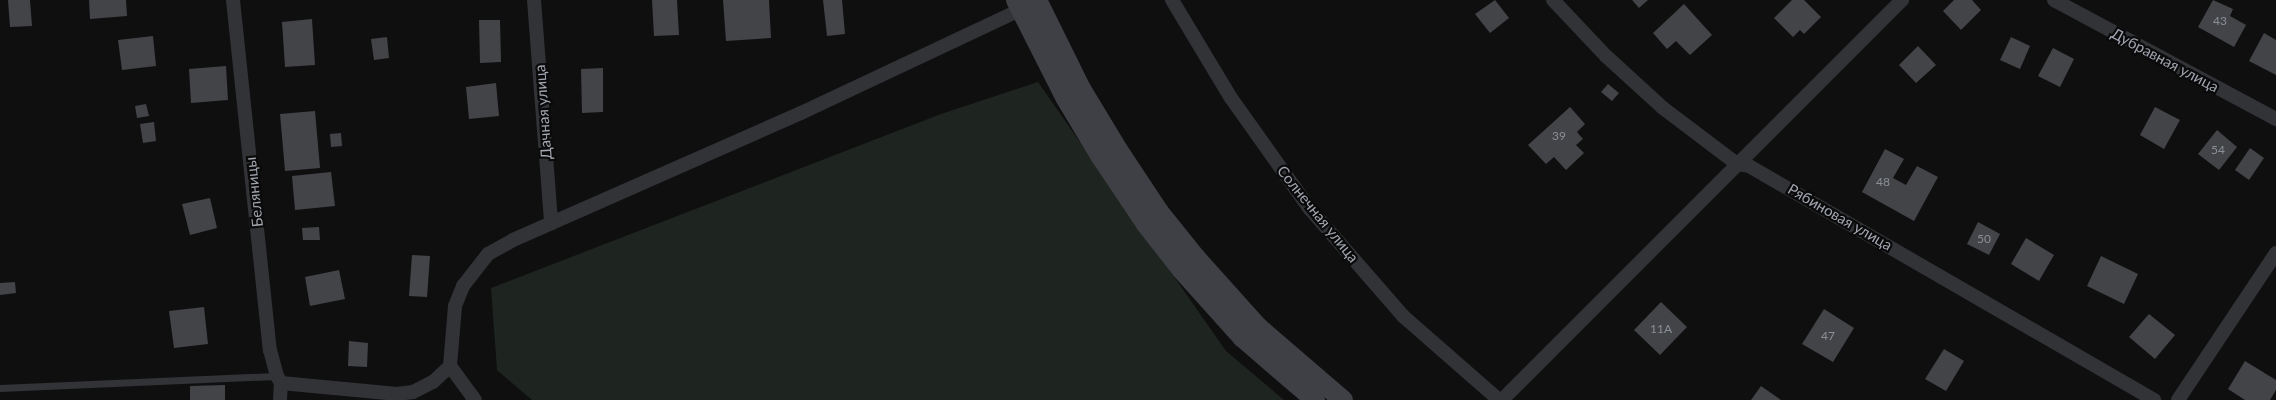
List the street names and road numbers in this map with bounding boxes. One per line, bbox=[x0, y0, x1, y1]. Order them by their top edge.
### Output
street label: Дубравная улица bbox=[2108, 24, 2222, 96]
street label: Дачная улица bbox=[531, 64, 555, 160]
street label: Беляницы bbox=[241, 156, 267, 228]
street label: Солнечная улица bbox=[1274, 162, 1362, 266]
street label: Рябиновая улица bbox=[1785, 180, 1895, 254]

